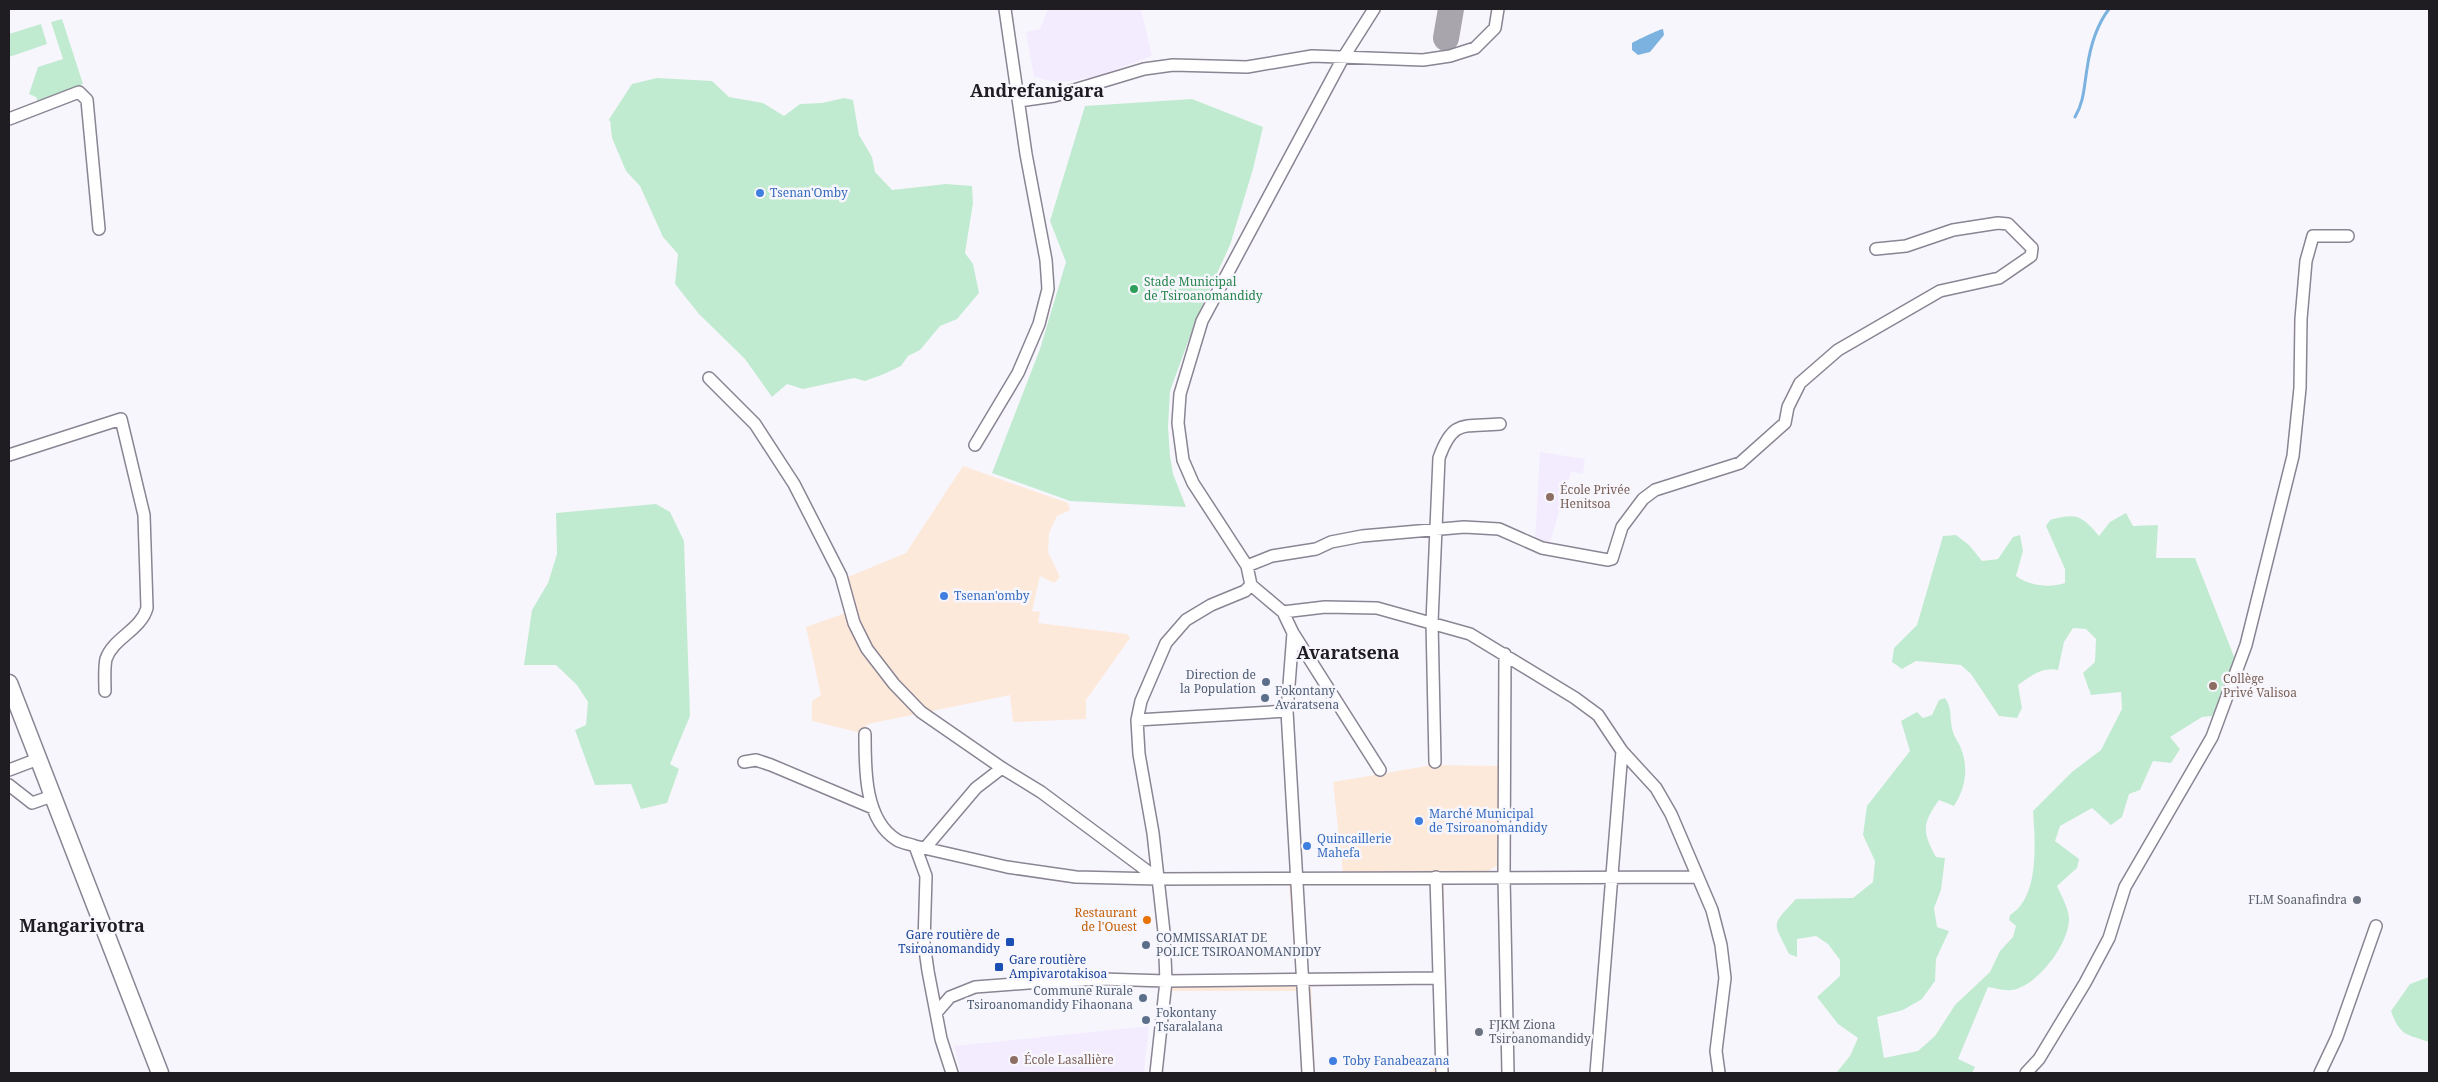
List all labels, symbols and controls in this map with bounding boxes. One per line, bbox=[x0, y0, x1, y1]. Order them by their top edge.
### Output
district label: Andrefanigara bbox=[970, 78, 1104, 102]
place label: Tsenan'Omby bbox=[770, 184, 848, 201]
marker: Tsenan'Omby bbox=[754, 187, 766, 199]
place label: Stade Municipal de Tsiroanomandidy bbox=[1144, 273, 1263, 304]
marker: Stade Municipal de Tsiroanomandidy bbox=[1128, 283, 1140, 295]
place label: École Privée Henitsoa bbox=[1560, 481, 1630, 512]
marker: École Privée Henitsoa bbox=[1544, 491, 1556, 503]
place label: Tsenan'omby bbox=[954, 587, 1030, 604]
marker: Tsenan'omby bbox=[938, 590, 950, 602]
district label: Avaratsena bbox=[1296, 640, 1400, 664]
place label: Direction de la Population bbox=[1180, 666, 1256, 697]
place label: Collège Privé Valisoa bbox=[2223, 670, 2297, 701]
marker: Direction de la Population bbox=[1260, 676, 1272, 688]
marker: Collège Privé Valisoa bbox=[2207, 680, 2219, 692]
place label: Fokontany Avaratsena bbox=[1275, 682, 1339, 713]
marker: Fokontany Avaratsena bbox=[1259, 692, 1271, 704]
place label: Marché Municipal de Tsiroanomandidy bbox=[1429, 805, 1548, 836]
marker: Marché Municipal de Tsiroanomandidy bbox=[1413, 815, 1425, 827]
place label: Quincaillerie Mahefa bbox=[1317, 830, 1391, 861]
marker: Quincaillerie Mahefa bbox=[1301, 840, 1313, 852]
place label: FLM Soanafindra bbox=[2248, 891, 2347, 908]
marker: FLM Soanafindra bbox=[2351, 894, 2363, 906]
place label: Restaurant de l'Ouest bbox=[1075, 904, 1137, 935]
district label: Mangarivotra bbox=[19, 913, 145, 937]
marker: Restaurant de l'Ouest bbox=[1141, 914, 1153, 926]
place label: Gare routière de Tsiroanomandidy bbox=[898, 926, 1000, 957]
place label: COMMISSARIAT DE POLICE TSIROANOMANDIDY bbox=[1156, 929, 1321, 960]
marker: Gare routière de Tsiroanomandidy bbox=[1004, 936, 1016, 948]
marker: COMMISSARIAT DE POLICE TSIROANOMANDIDY bbox=[1140, 939, 1152, 951]
place label: Gare routière Ampivarotakisoa bbox=[1009, 951, 1107, 982]
marker: Gare routière Ampivarotakisoa bbox=[993, 961, 1005, 973]
place label: Commune Rurale Tsiroanomandidy Fihaonana bbox=[967, 982, 1133, 1013]
marker: Commune Rurale Tsiroanomandidy Fihaonana bbox=[1137, 992, 1149, 1004]
place label: Fokontany Tsaralalana bbox=[1156, 1004, 1223, 1035]
marker: Fokontany Tsaralalana bbox=[1140, 1014, 1152, 1026]
place label: FJKM Ziona Tsiroanomandidy bbox=[1489, 1016, 1591, 1047]
marker: FJKM Ziona Tsiroanomandidy bbox=[1473, 1026, 1485, 1038]
place label: École Lasallière bbox=[1024, 1051, 1114, 1068]
place label: Toby Fanabeazana bbox=[1343, 1052, 1450, 1069]
marker: École Lasallière bbox=[1008, 1054, 1020, 1066]
marker: Toby Fanabeazana bbox=[1327, 1055, 1339, 1067]

